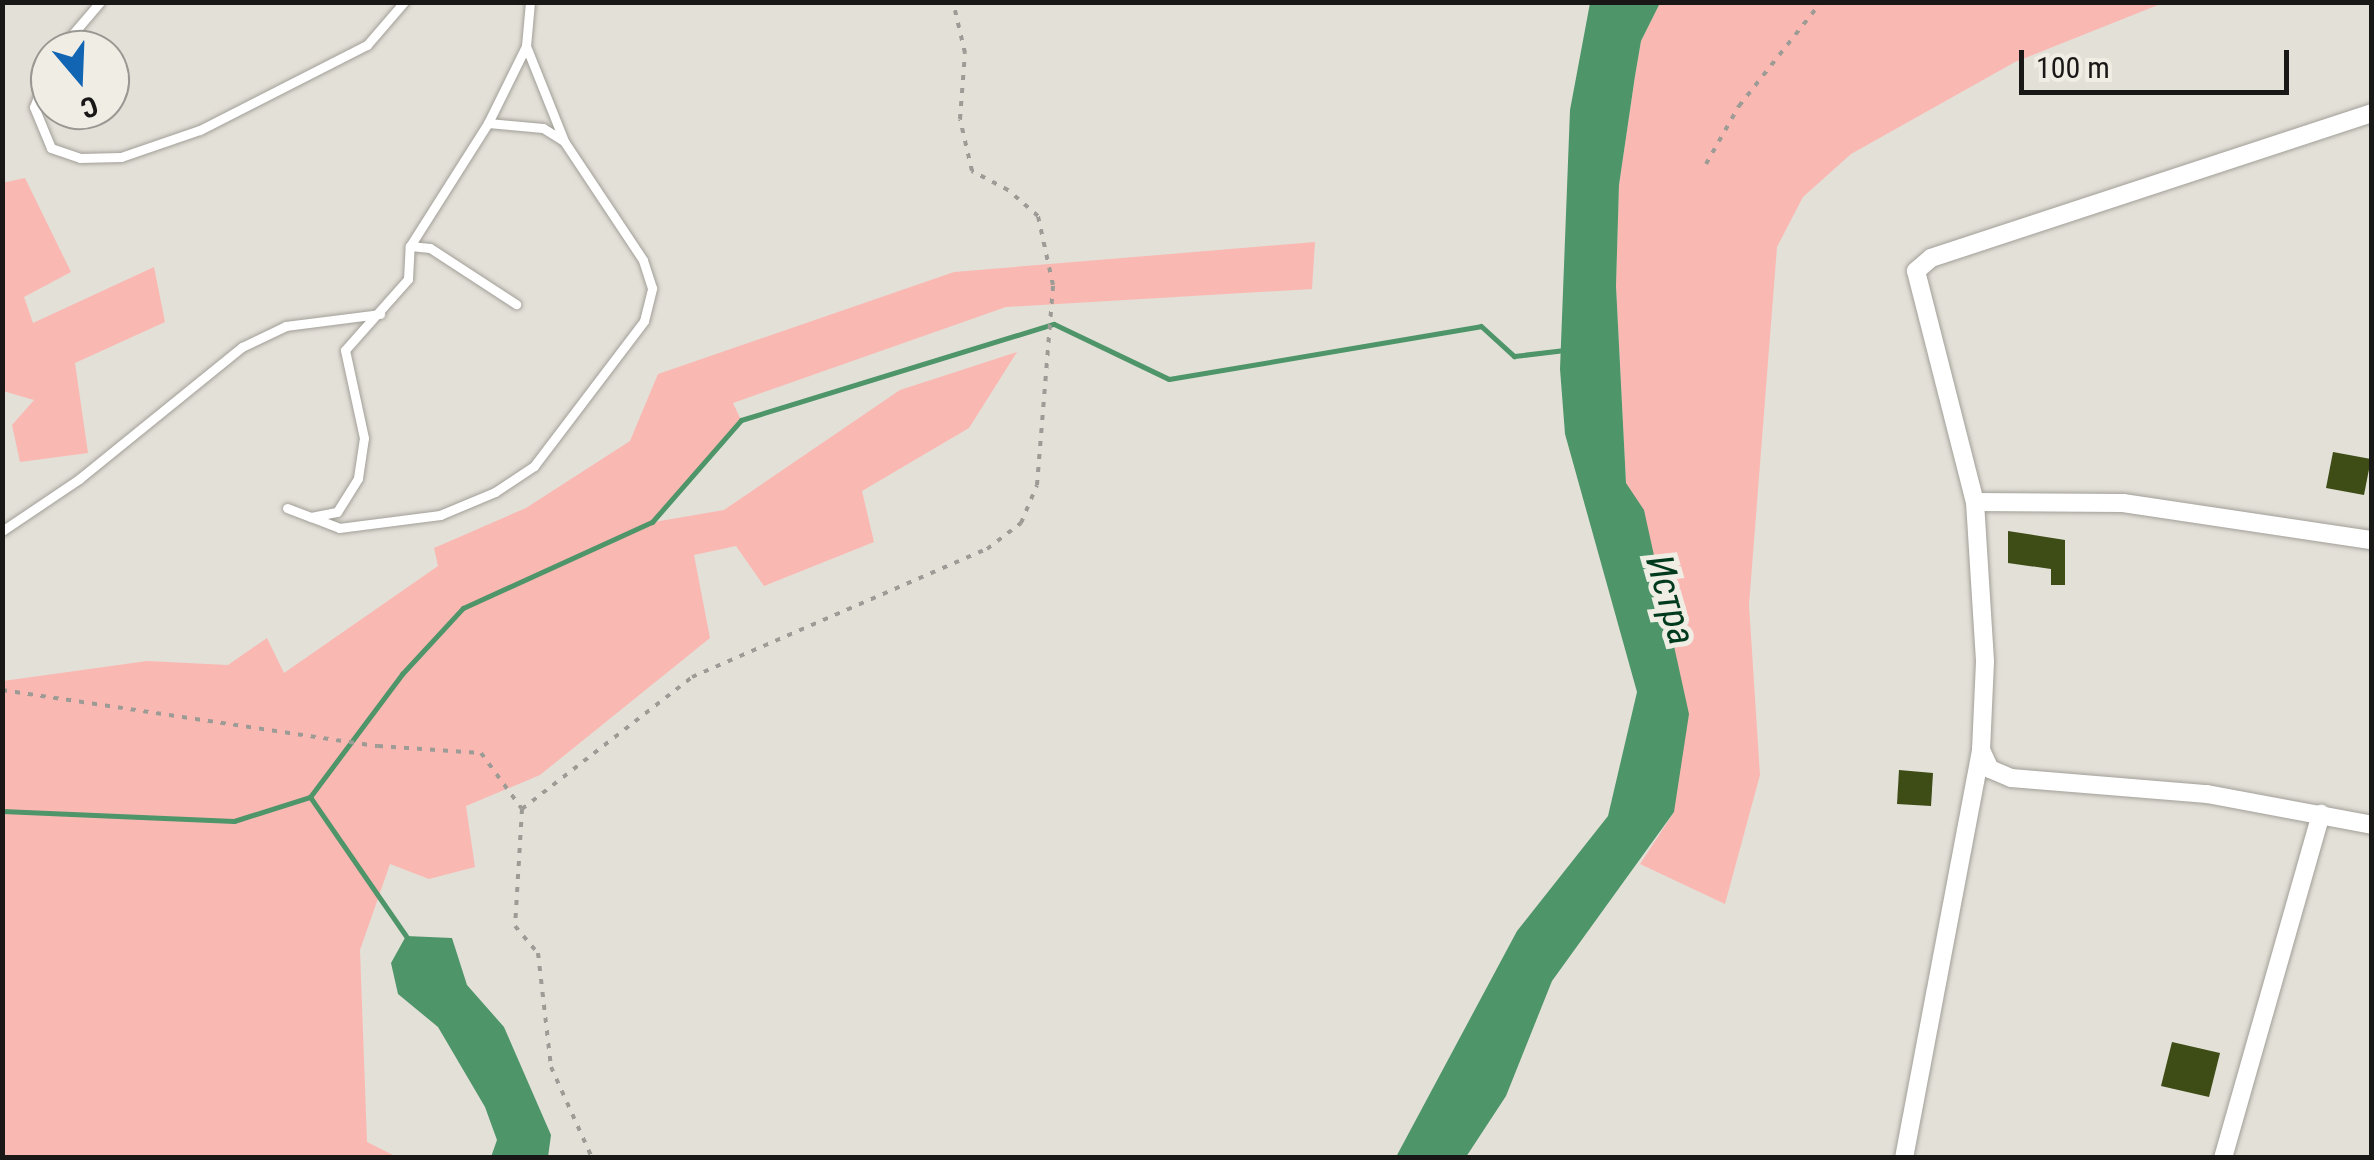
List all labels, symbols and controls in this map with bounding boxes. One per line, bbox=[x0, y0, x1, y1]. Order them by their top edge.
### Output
north arrow bbox=[30, 30, 130, 130]
scale bar bbox=[2024, 30, 2294, 92]
text: 100 m bbox=[2036, 50, 2110, 85]
text: С bbox=[76, 89, 102, 125]
water label: Истра bbox=[1635, 550, 1705, 650]

